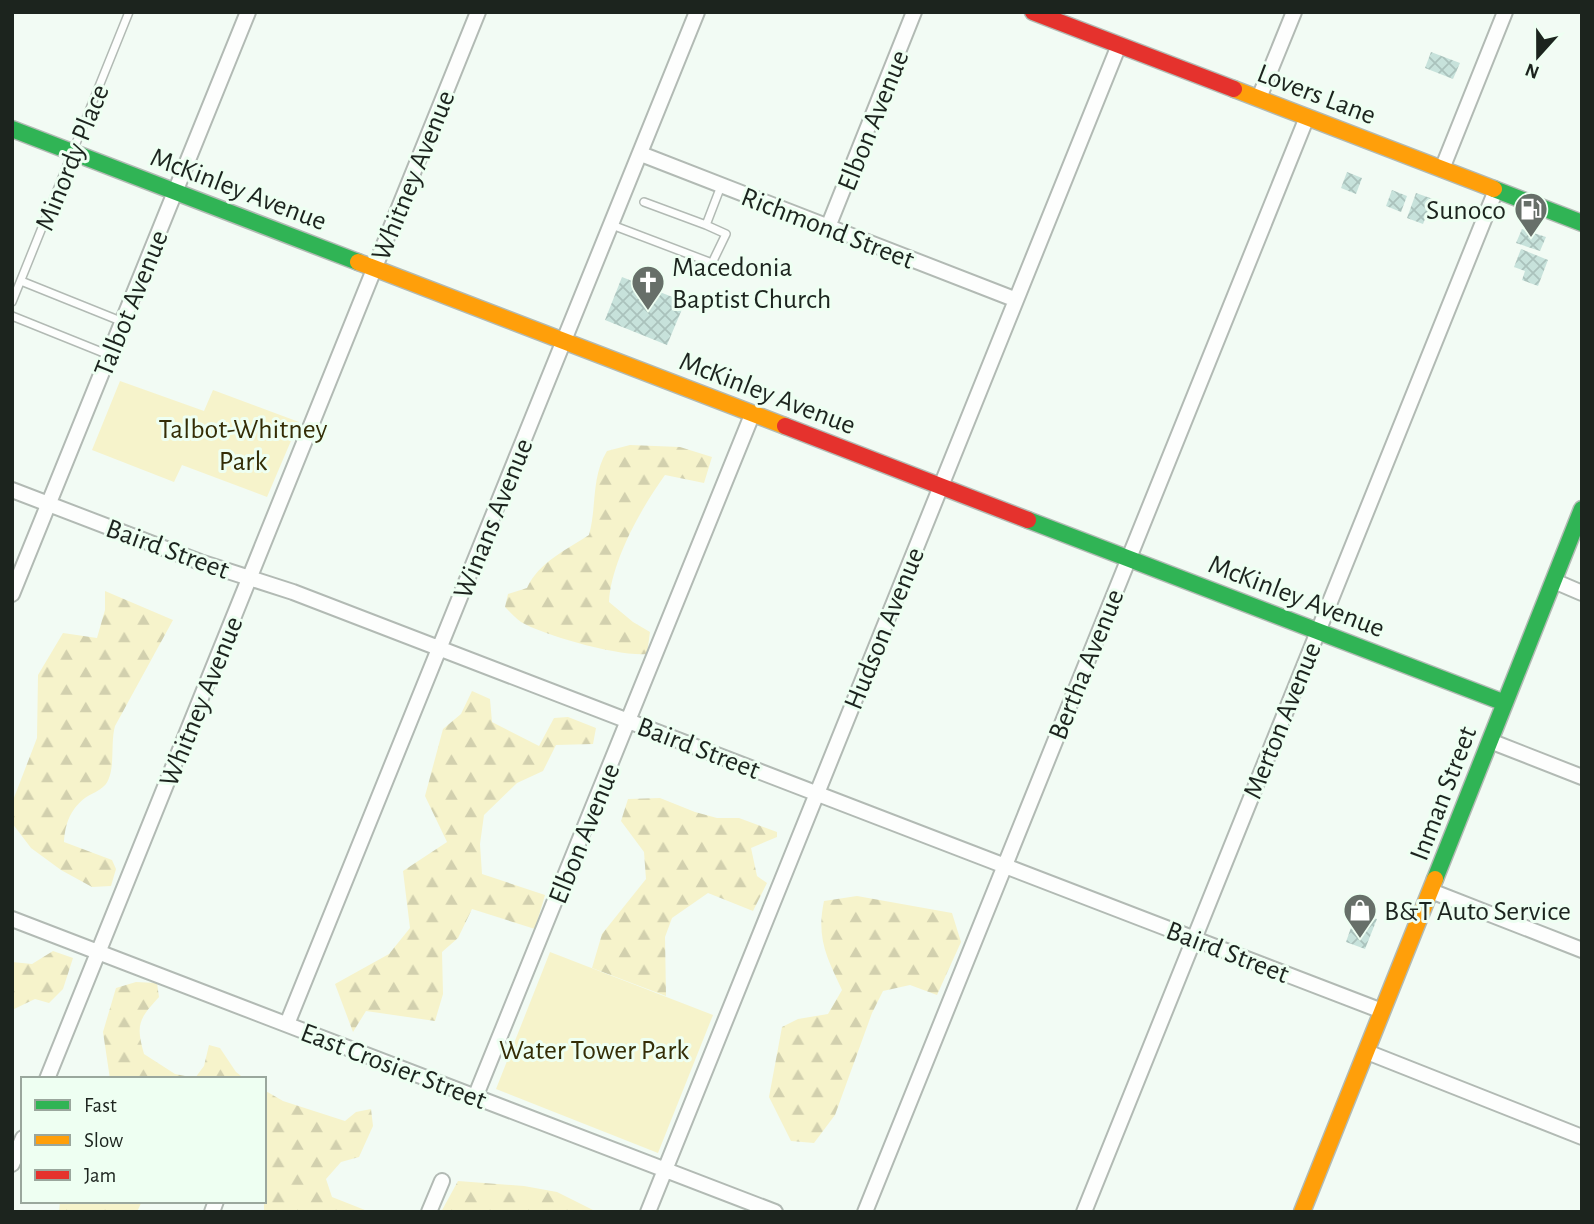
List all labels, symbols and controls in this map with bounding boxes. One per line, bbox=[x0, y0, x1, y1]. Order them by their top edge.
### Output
north arrow bbox=[1503, 21, 1573, 91]
street label: Elbon Avenue bbox=[833, 46, 915, 195]
street label: Lovers Lane bbox=[1253, 59, 1379, 130]
text: N bbox=[1523, 59, 1542, 82]
street label: Minordy Place bbox=[31, 81, 115, 235]
street label: Whitney Avenue bbox=[367, 87, 461, 265]
street label: McKinley Avenue bbox=[146, 143, 330, 236]
street label: Richmond Street bbox=[737, 183, 918, 275]
fuel station icon: Sunoco bbox=[1512, 190, 1550, 239]
place label: Sunoco bbox=[1426, 197, 1506, 225]
street label: Talbot Avenue bbox=[90, 227, 174, 381]
place label: Macedonia Baptist Church bbox=[672, 254, 831, 314]
church icon: Macedonia Baptist Church bbox=[629, 263, 667, 312]
street label: McKinley Avenue bbox=[675, 347, 859, 440]
park label: Talbot-Whitney Park bbox=[158, 416, 328, 476]
street label: Winans Avenue bbox=[449, 435, 539, 603]
street label: Baird Street bbox=[102, 515, 233, 585]
street label: Hudson Avenue bbox=[840, 544, 930, 714]
street label: McKinley Avenue bbox=[1204, 550, 1388, 643]
street label: Bertha Avenue bbox=[1044, 586, 1130, 744]
street label: Whitney Avenue bbox=[155, 613, 249, 791]
street label: Merton Avenue bbox=[1239, 638, 1327, 803]
street label: Baird Street bbox=[633, 713, 763, 785]
street label: Inman Street bbox=[1405, 723, 1482, 865]
street label: Elbon Avenue bbox=[544, 759, 626, 908]
shop icon: B&T Auto Service bbox=[1341, 891, 1379, 940]
place label: B&T Auto Service bbox=[1384, 898, 1571, 926]
street label: Baird Street bbox=[1162, 917, 1292, 989]
street label: East Crosier Street bbox=[297, 1019, 490, 1115]
park label: Water Tower Park bbox=[499, 1037, 689, 1065]
legend bbox=[21, 1077, 266, 1203]
text: Fast bbox=[84, 1095, 117, 1116]
text: Slow bbox=[84, 1130, 123, 1151]
text: Jam bbox=[84, 1165, 116, 1186]

